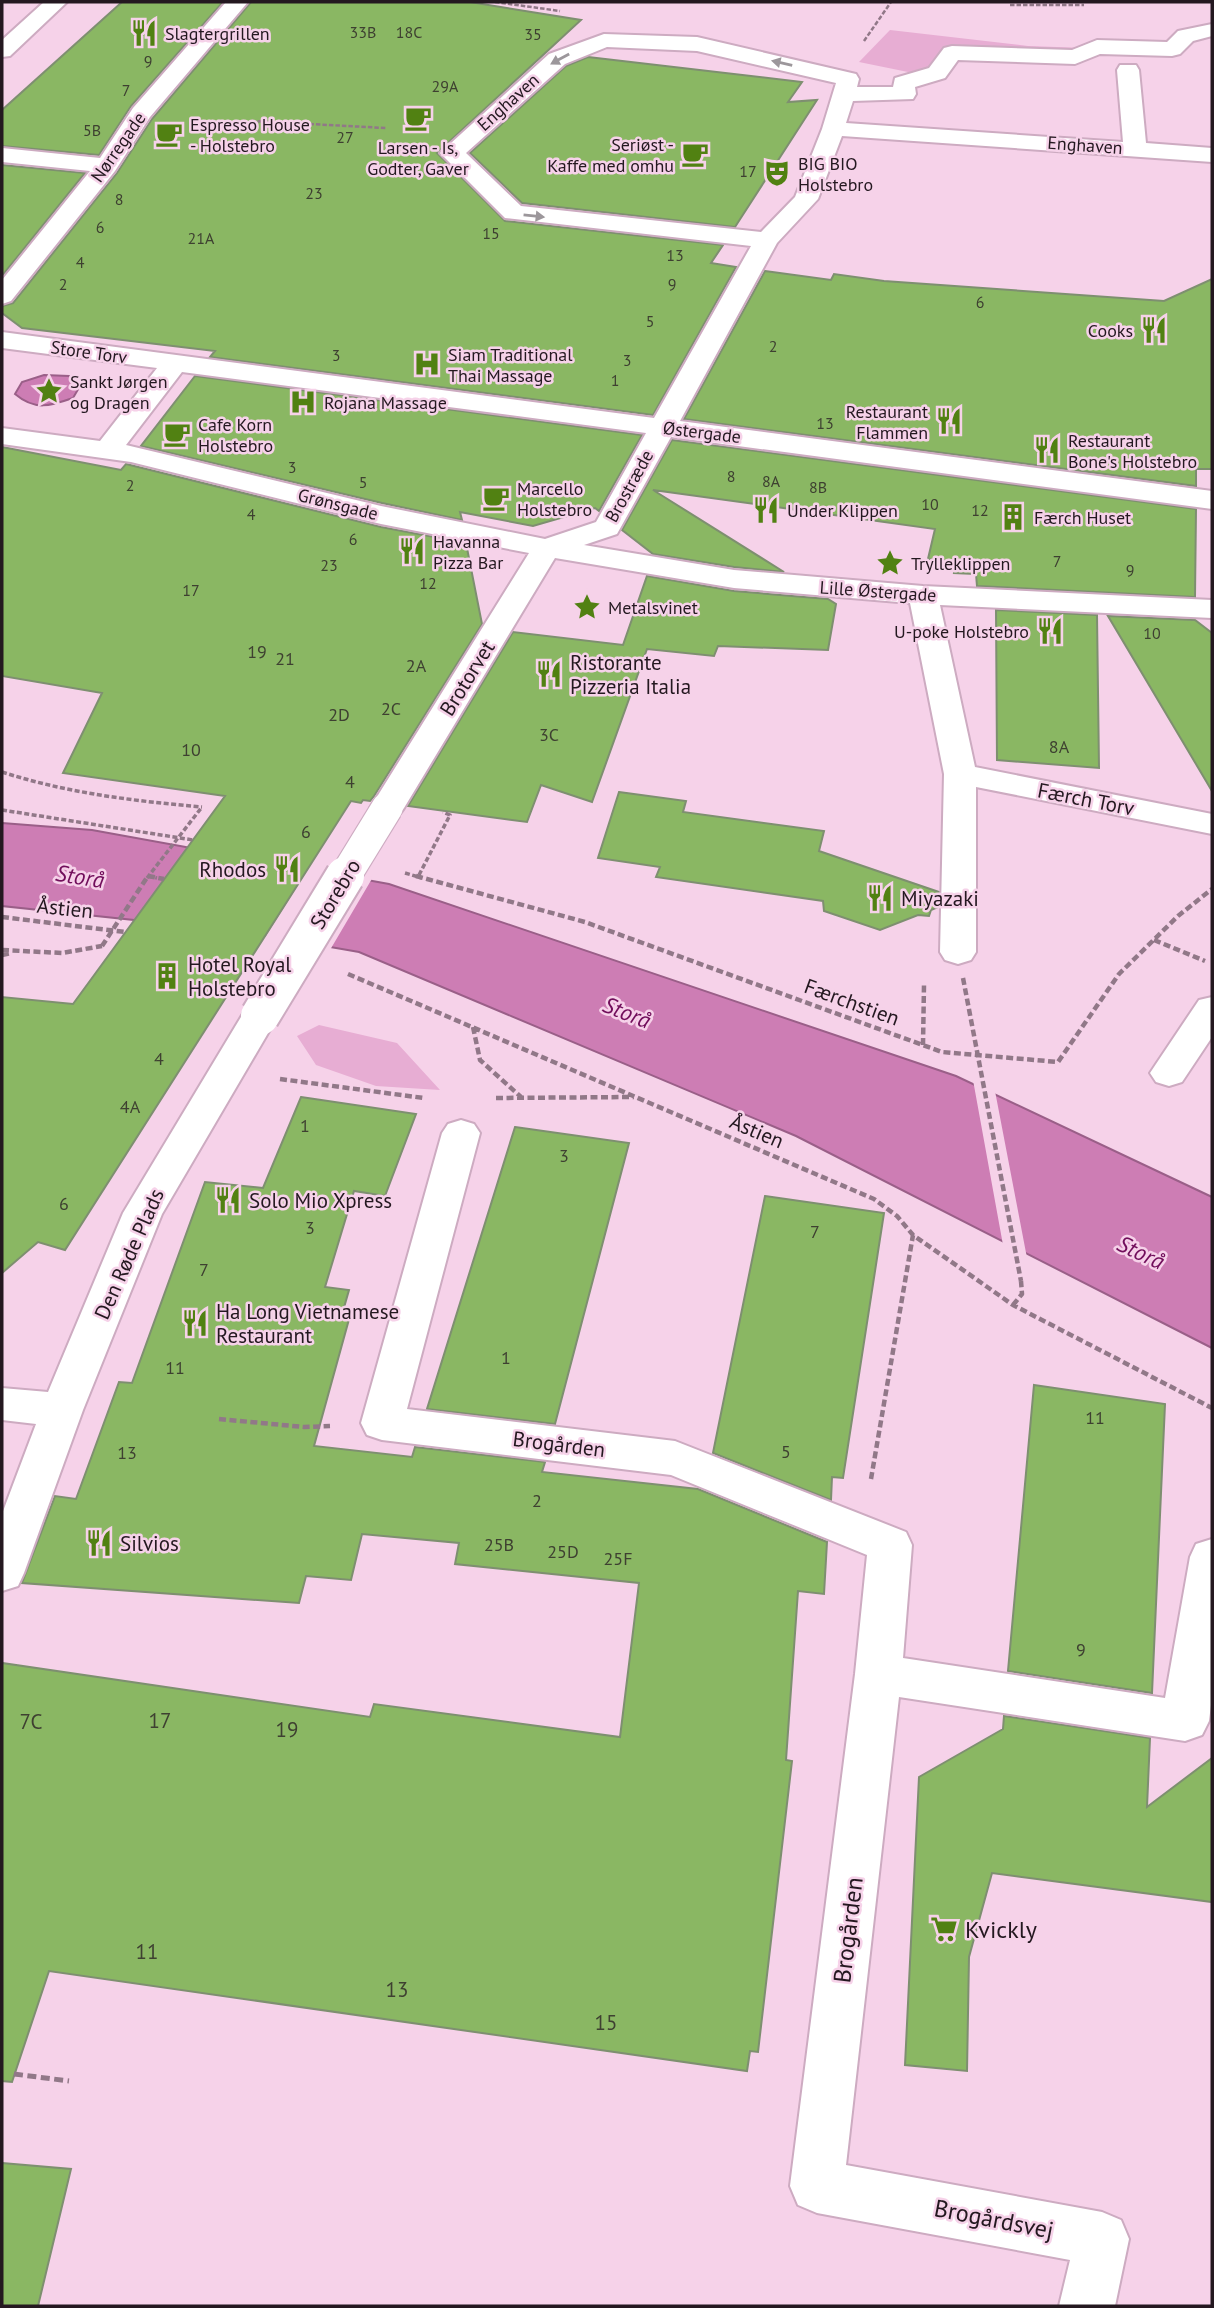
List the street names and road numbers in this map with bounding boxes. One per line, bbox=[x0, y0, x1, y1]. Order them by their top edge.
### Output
street label: Enghaven bbox=[472, 68, 544, 136]
street label: Nørregade bbox=[86, 107, 150, 187]
street label: Enghaven bbox=[1047, 131, 1123, 159]
street label: Store Torv bbox=[49, 335, 129, 369]
street label: Østergade bbox=[662, 416, 742, 448]
street label: Brostræde bbox=[600, 446, 658, 526]
street label: Grønsgade bbox=[296, 483, 380, 525]
street label: Lille Østergade bbox=[819, 575, 937, 607]
street label: Brotorvet bbox=[433, 635, 501, 721]
street label: Færch Torv bbox=[1035, 776, 1137, 822]
street label: Storebro bbox=[304, 854, 366, 934]
street label: Åstien bbox=[36, 892, 94, 924]
street label: Færchstien bbox=[801, 972, 903, 1032]
street label: Åstien bbox=[726, 1108, 788, 1154]
street label: Den Røde Plads bbox=[88, 1184, 170, 1324]
street label: Brogården bbox=[511, 1425, 607, 1463]
street label: Brogården bbox=[826, 1875, 870, 1985]
street label: Brogårdsvej bbox=[932, 2192, 1056, 2246]

